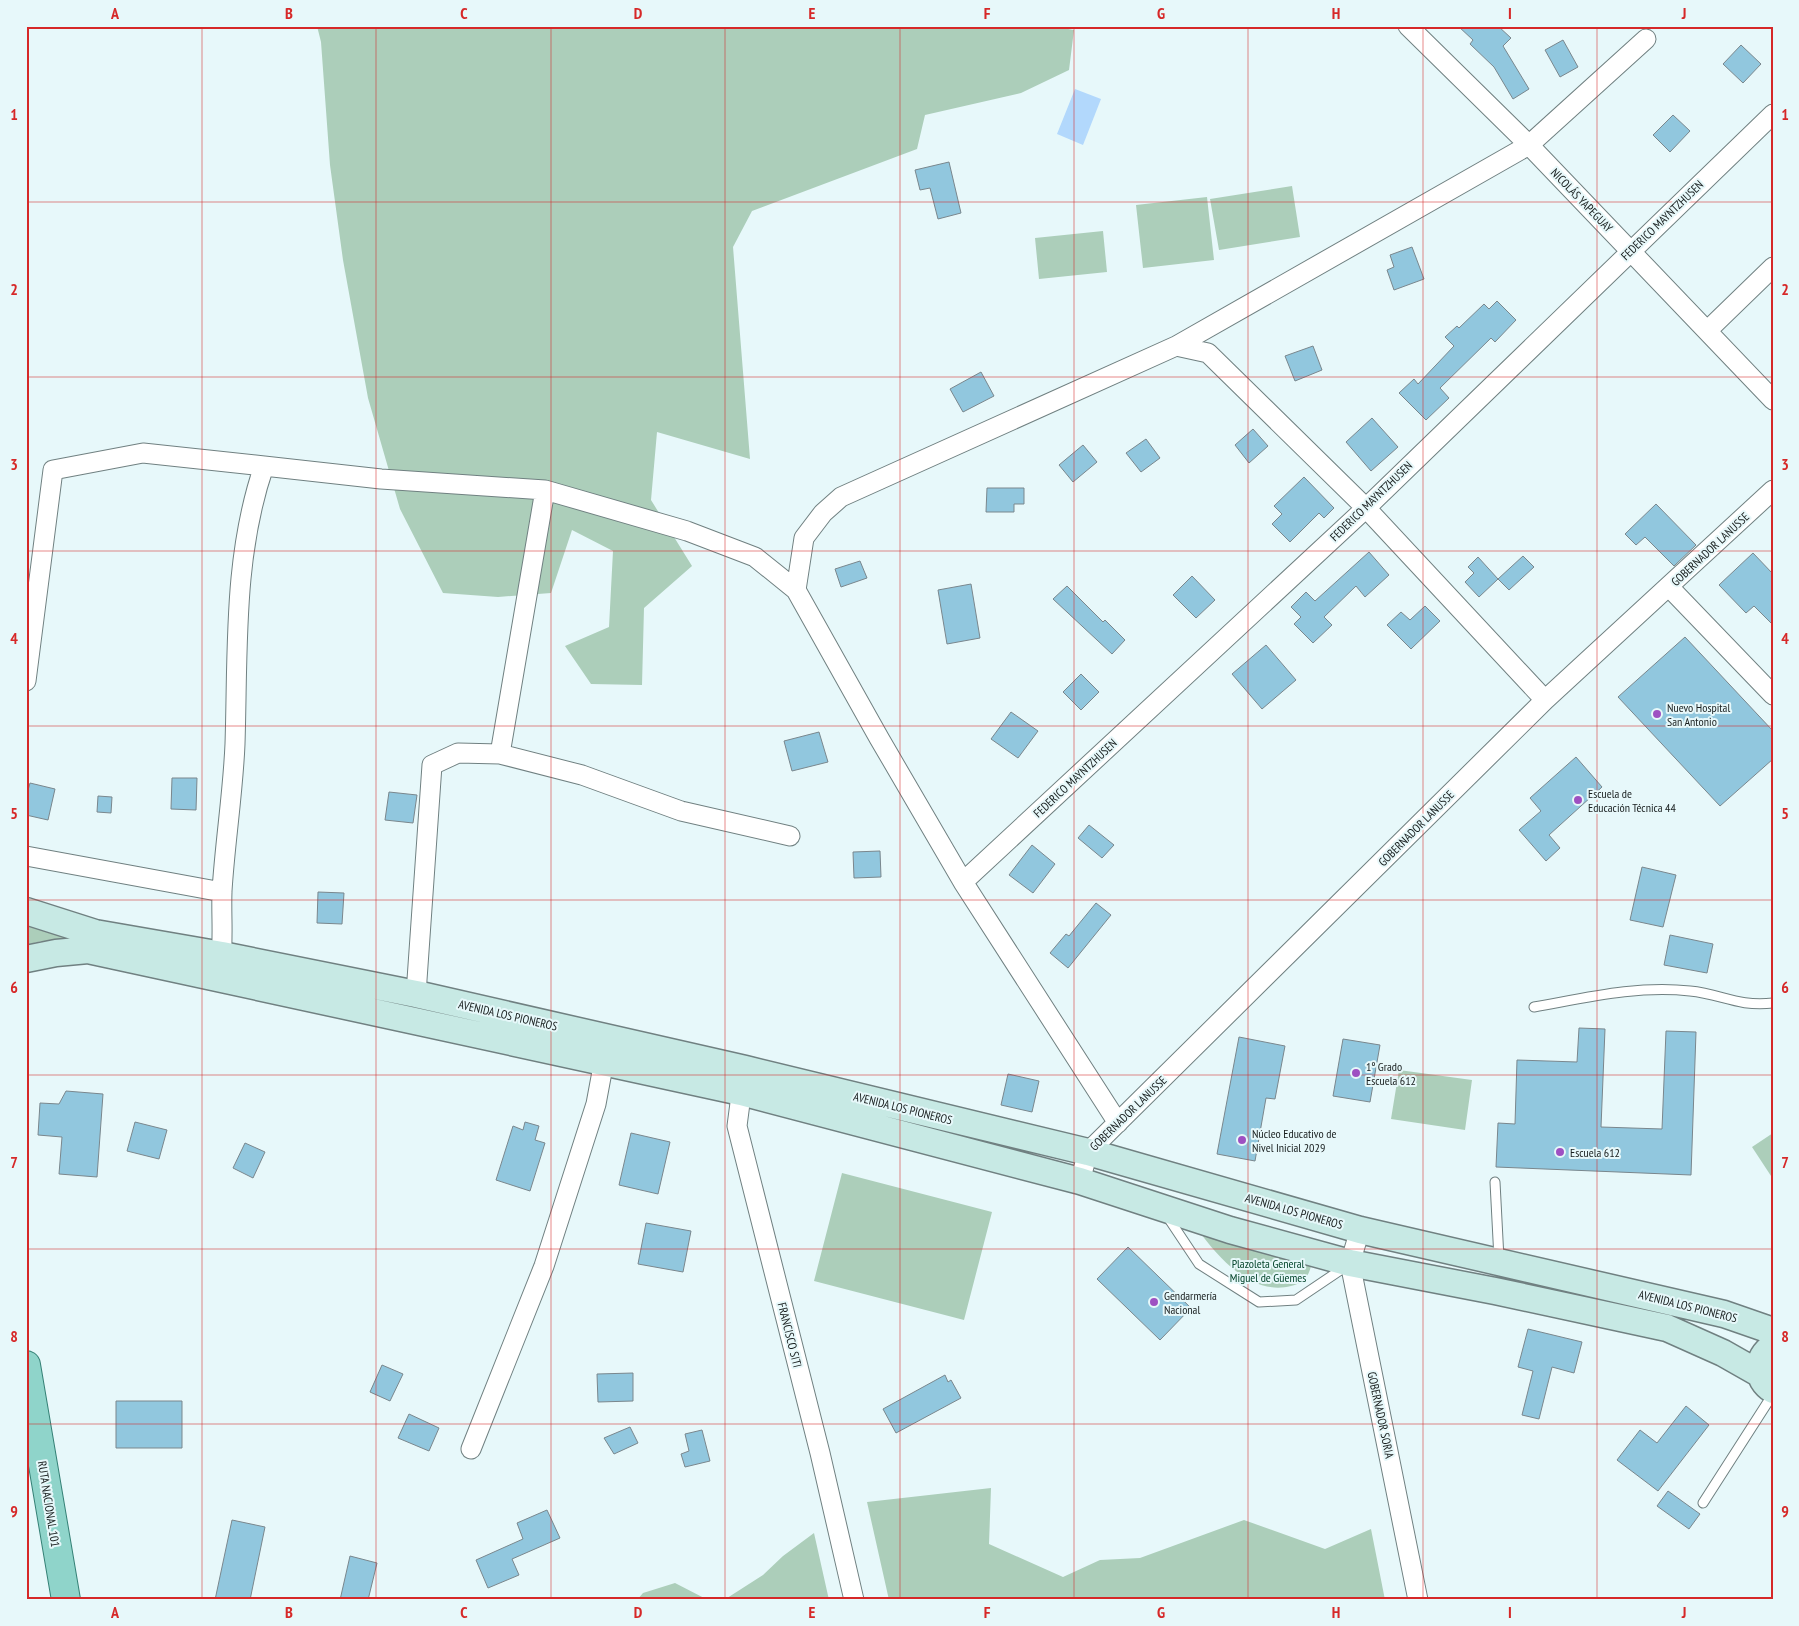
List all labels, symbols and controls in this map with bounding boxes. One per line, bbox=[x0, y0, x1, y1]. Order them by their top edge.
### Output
text: A bbox=[110, 3, 120, 23]
text: B bbox=[285, 3, 293, 23]
text: C bbox=[460, 3, 468, 23]
text: D bbox=[634, 3, 643, 23]
text: E bbox=[809, 3, 816, 23]
text: F bbox=[984, 3, 991, 23]
text: G bbox=[1157, 3, 1165, 23]
text: H bbox=[1332, 3, 1340, 23]
text: I bbox=[1508, 3, 1512, 23]
text: J bbox=[1681, 3, 1686, 23]
text: 1 bbox=[10, 104, 18, 124]
text: 1 bbox=[1781, 104, 1789, 124]
street label: NICOLÁS YAPEGUAY bbox=[1548, 165, 1617, 235]
street label: FEDERICO MAYNTZHUSEN bbox=[1618, 177, 1706, 263]
text: 2 bbox=[10, 279, 18, 299]
text: 2 bbox=[1781, 279, 1789, 299]
text: 3 bbox=[10, 454, 18, 474]
text: 3 bbox=[1781, 454, 1789, 474]
street label: FEDERICO MAYNTZHUSEN bbox=[1327, 458, 1415, 544]
street label: GOBERNADOR LANUSSE bbox=[1668, 509, 1752, 589]
text: 4 bbox=[10, 628, 18, 648]
text: 4 bbox=[1781, 628, 1789, 648]
place label: Nuevo Hospital San Antonio bbox=[1667, 700, 1730, 729]
marker: Nuevo Hospital San Antonio bbox=[1651, 708, 1663, 720]
street label: FEDERICO MAYNTZHUSEN bbox=[1030, 735, 1120, 821]
place label: Escuela de Educación Técnica 44 bbox=[1588, 786, 1677, 815]
street label: GOBERNADOR LANUSSE bbox=[1375, 787, 1457, 869]
marker: Escuela de Educación Técnica 44 bbox=[1572, 794, 1584, 806]
text: 5 bbox=[10, 803, 18, 823]
text: 5 bbox=[1781, 803, 1789, 823]
text: 6 bbox=[10, 977, 18, 997]
text: 6 bbox=[1781, 977, 1789, 997]
street label: AVENIDA LOS PIONEROS bbox=[457, 996, 559, 1034]
place label: 1º Grado Escuela 612 bbox=[1366, 1059, 1416, 1088]
marker: 1º Grado Escuela 612 bbox=[1350, 1067, 1362, 1079]
street label: GOBERNADOR LANUSSE bbox=[1086, 1072, 1170, 1154]
street label: AVENIDA LOS PIONEROS bbox=[852, 1088, 954, 1128]
place label: Núcleo Educativo de Nivel Inicial 2029 bbox=[1252, 1126, 1336, 1155]
marker: Núcleo Educativo de Nivel Inicial 2029 bbox=[1236, 1134, 1248, 1146]
place label: Escuela 612 bbox=[1570, 1145, 1620, 1160]
marker: Escuela 612 bbox=[1554, 1146, 1566, 1158]
text: 7 bbox=[10, 1152, 18, 1172]
text: 7 bbox=[1781, 1152, 1789, 1172]
street label: AVENIDA LOS PIONEROS bbox=[1243, 1190, 1345, 1232]
park label: Plazoleta General Miguel de Güemes bbox=[1230, 1256, 1306, 1285]
street label: AVENIDA LOS PIONEROS bbox=[1637, 1286, 1739, 1326]
place label: Gendarmería Nacional bbox=[1164, 1288, 1217, 1317]
marker: Gendarmería Nacional bbox=[1148, 1296, 1160, 1308]
street label: FRANCISCO SITI bbox=[775, 1301, 805, 1369]
text: 8 bbox=[10, 1326, 18, 1346]
text: 8 bbox=[1781, 1326, 1789, 1346]
street label: GOBERNADOR SORIA bbox=[1364, 1370, 1398, 1460]
street label: RUTA NACIONAL 101 bbox=[35, 1460, 63, 1548]
text: 9 bbox=[10, 1501, 18, 1521]
text: 9 bbox=[1781, 1501, 1789, 1521]
text: A bbox=[110, 1602, 120, 1622]
text: B bbox=[285, 1602, 293, 1622]
text: C bbox=[460, 1602, 468, 1622]
text: D bbox=[634, 1602, 643, 1622]
text: E bbox=[809, 1602, 816, 1622]
text: F bbox=[984, 1602, 991, 1622]
text: G bbox=[1157, 1602, 1165, 1622]
text: H bbox=[1332, 1602, 1340, 1622]
text: I bbox=[1508, 1602, 1512, 1622]
text: J bbox=[1681, 1602, 1686, 1622]

